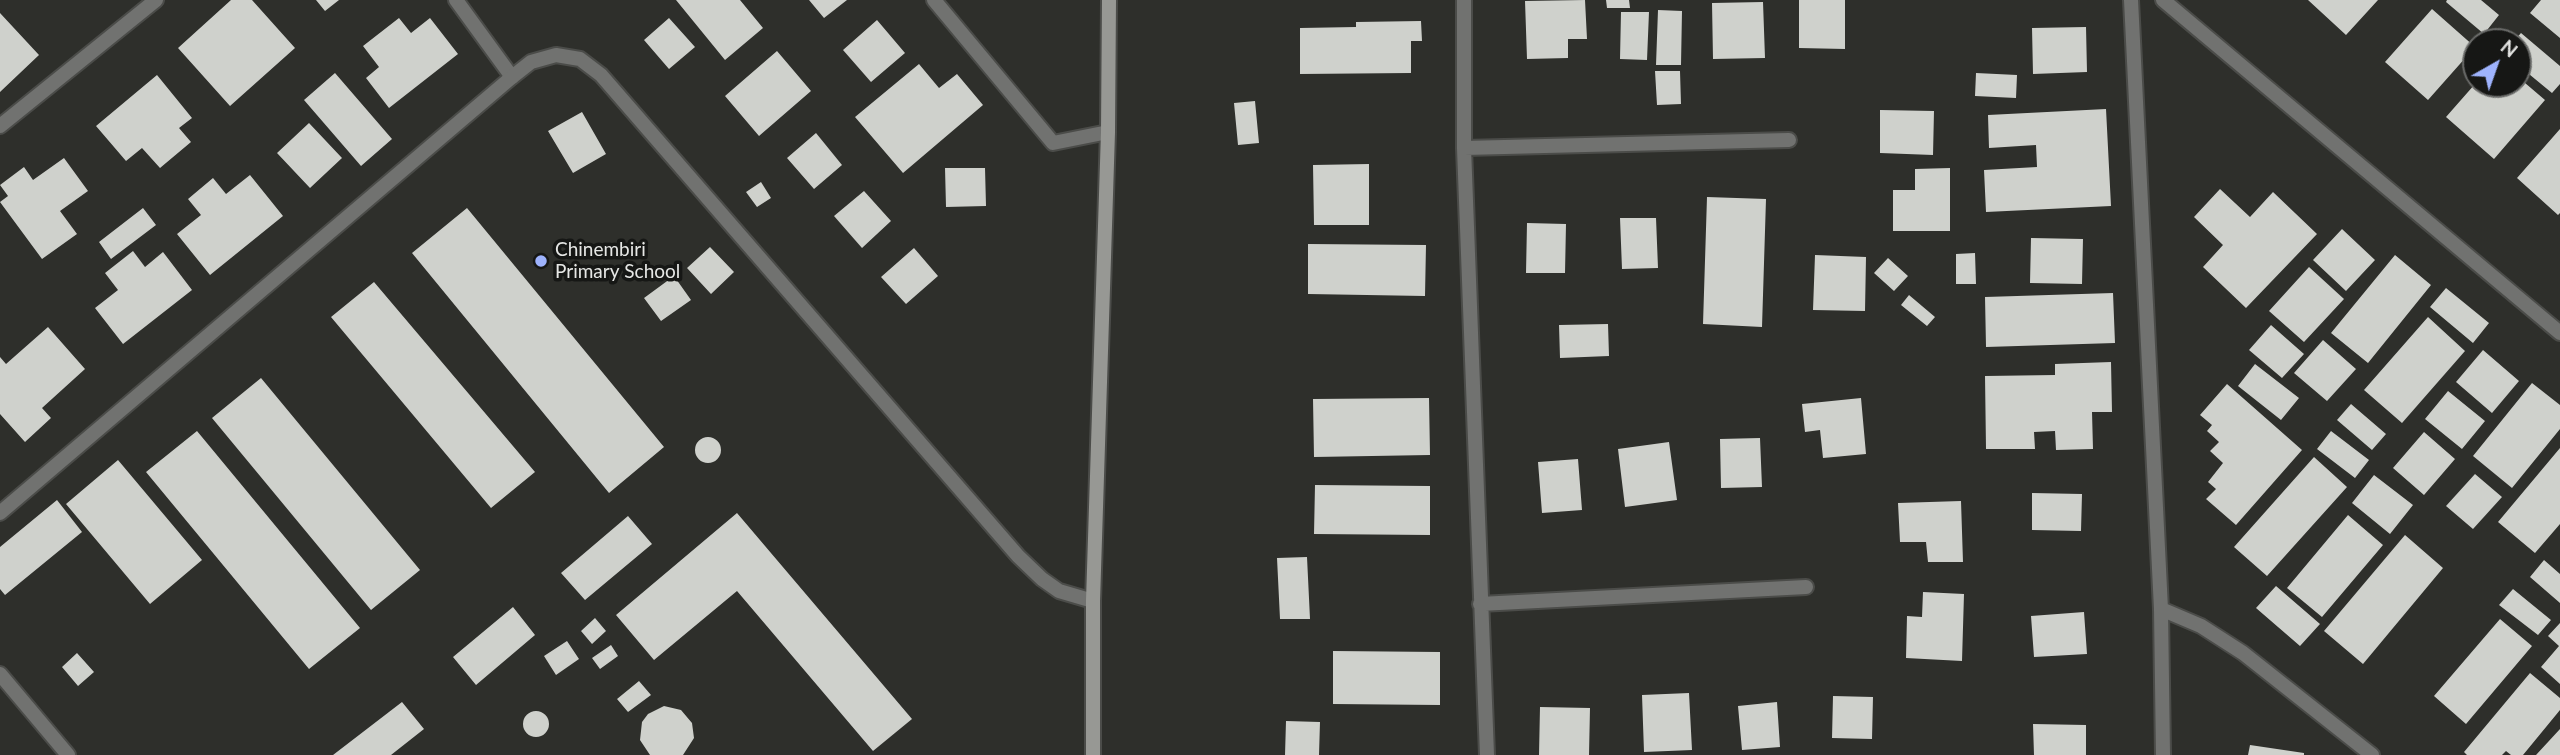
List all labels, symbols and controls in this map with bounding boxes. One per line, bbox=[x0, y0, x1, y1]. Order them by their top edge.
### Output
north arrow bbox=[2462, 28, 2532, 98]
text: N bbox=[2497, 35, 2523, 62]
place label: Chinembiri Primary School bbox=[555, 239, 680, 283]
marker: Chinembiri Primary School bbox=[533, 253, 549, 269]

